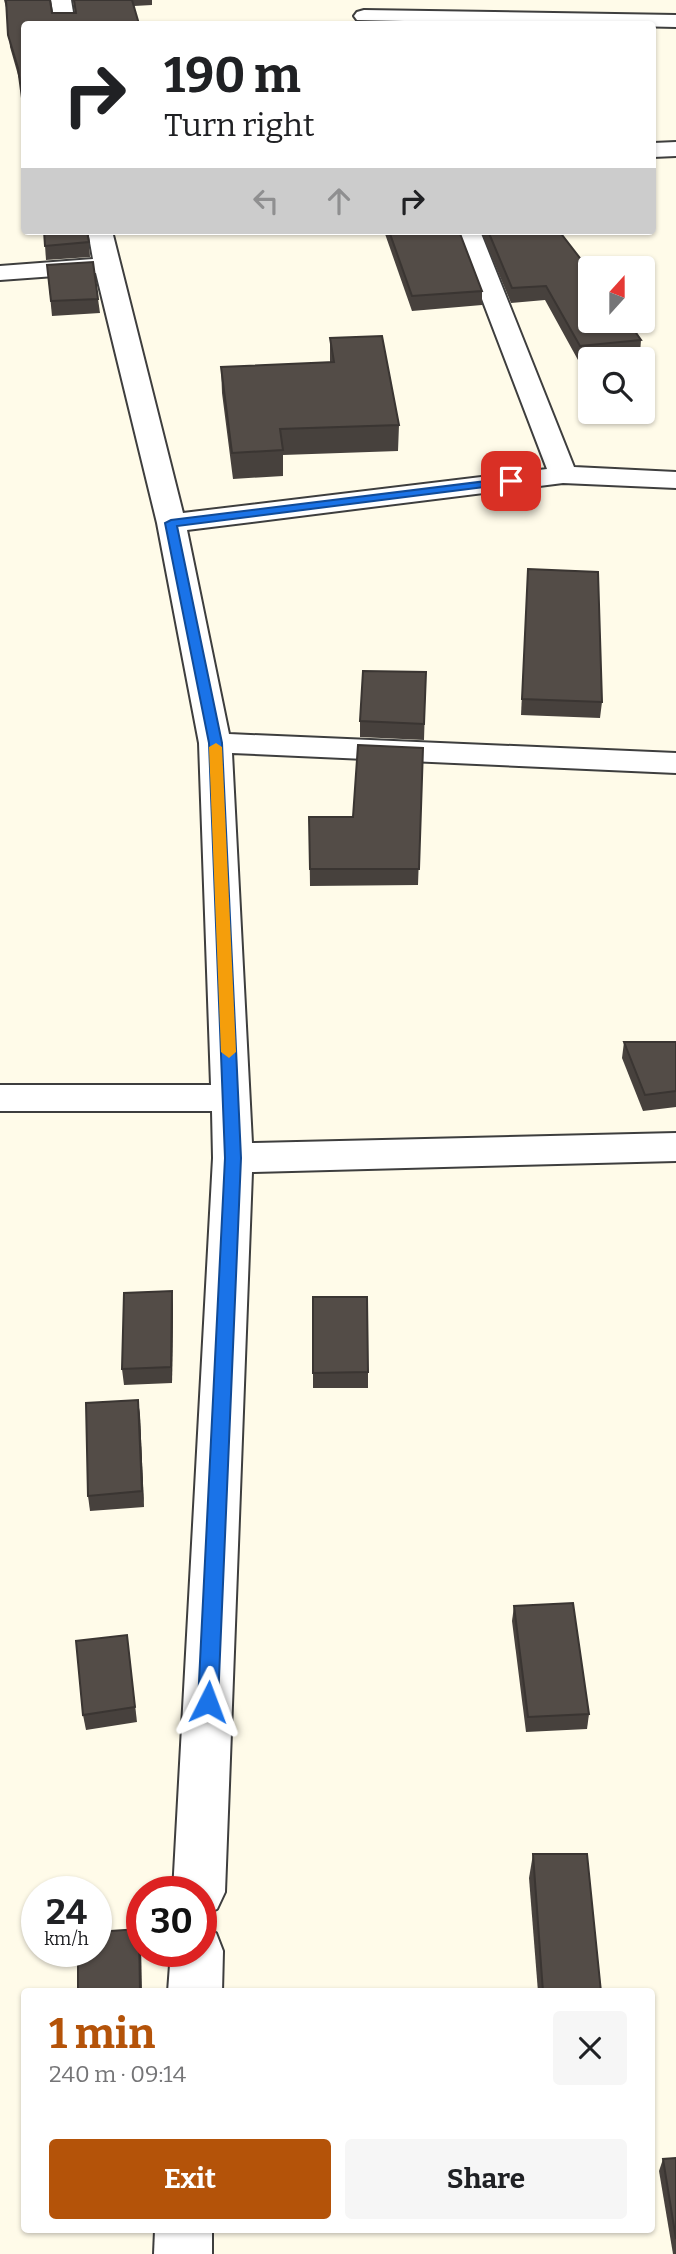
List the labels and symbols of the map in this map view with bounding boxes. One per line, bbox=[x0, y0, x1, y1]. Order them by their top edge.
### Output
north arrow bbox=[578, 256, 654, 332]
pin bbox=[481, 451, 541, 511]
position arrow bbox=[171, 1665, 245, 1739]
speed limit sign: 30 bbox=[126, 1876, 217, 1967]

